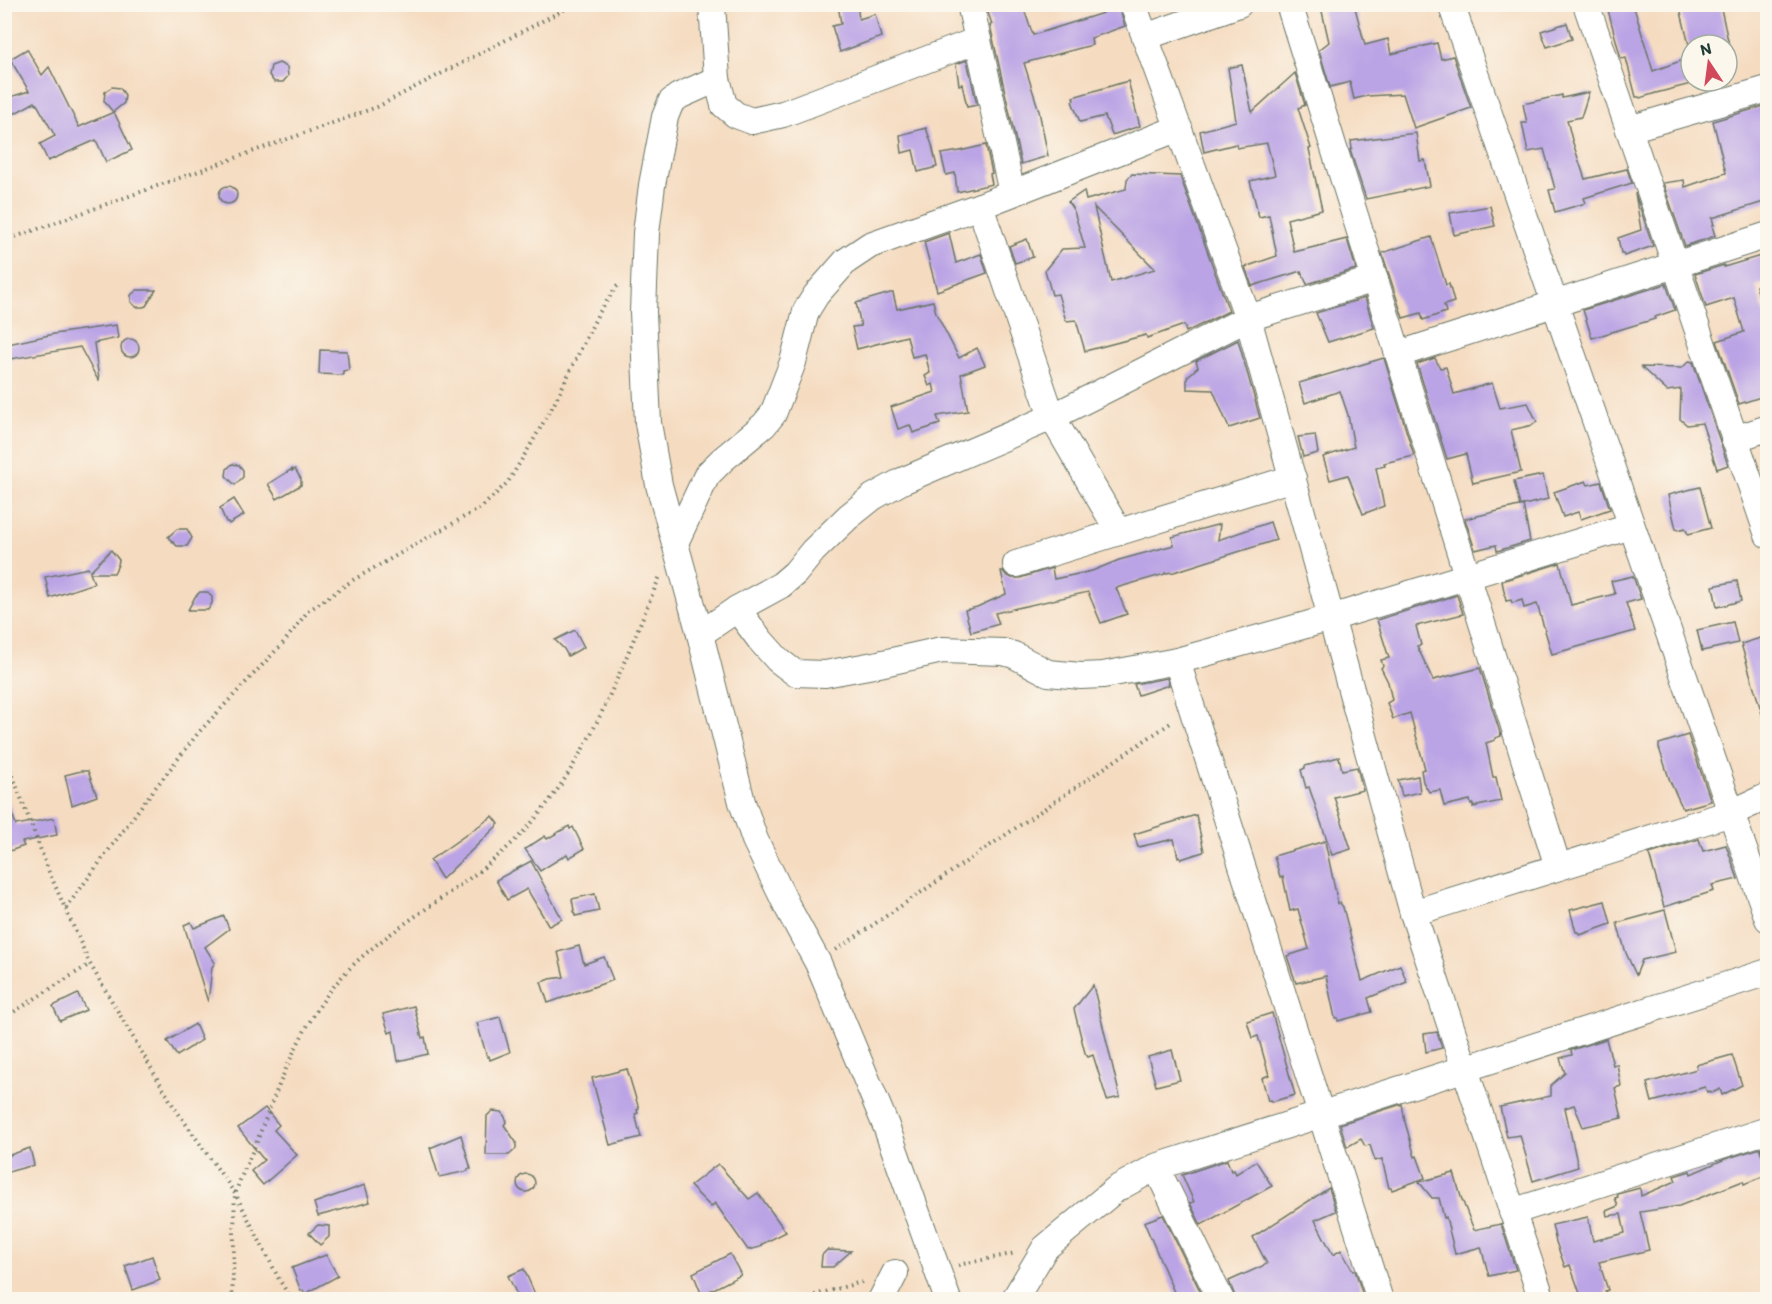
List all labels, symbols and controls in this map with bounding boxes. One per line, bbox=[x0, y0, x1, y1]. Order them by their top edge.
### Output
north arrow bbox=[1679, 33, 1739, 93]
text: N bbox=[1698, 38, 1713, 59]

